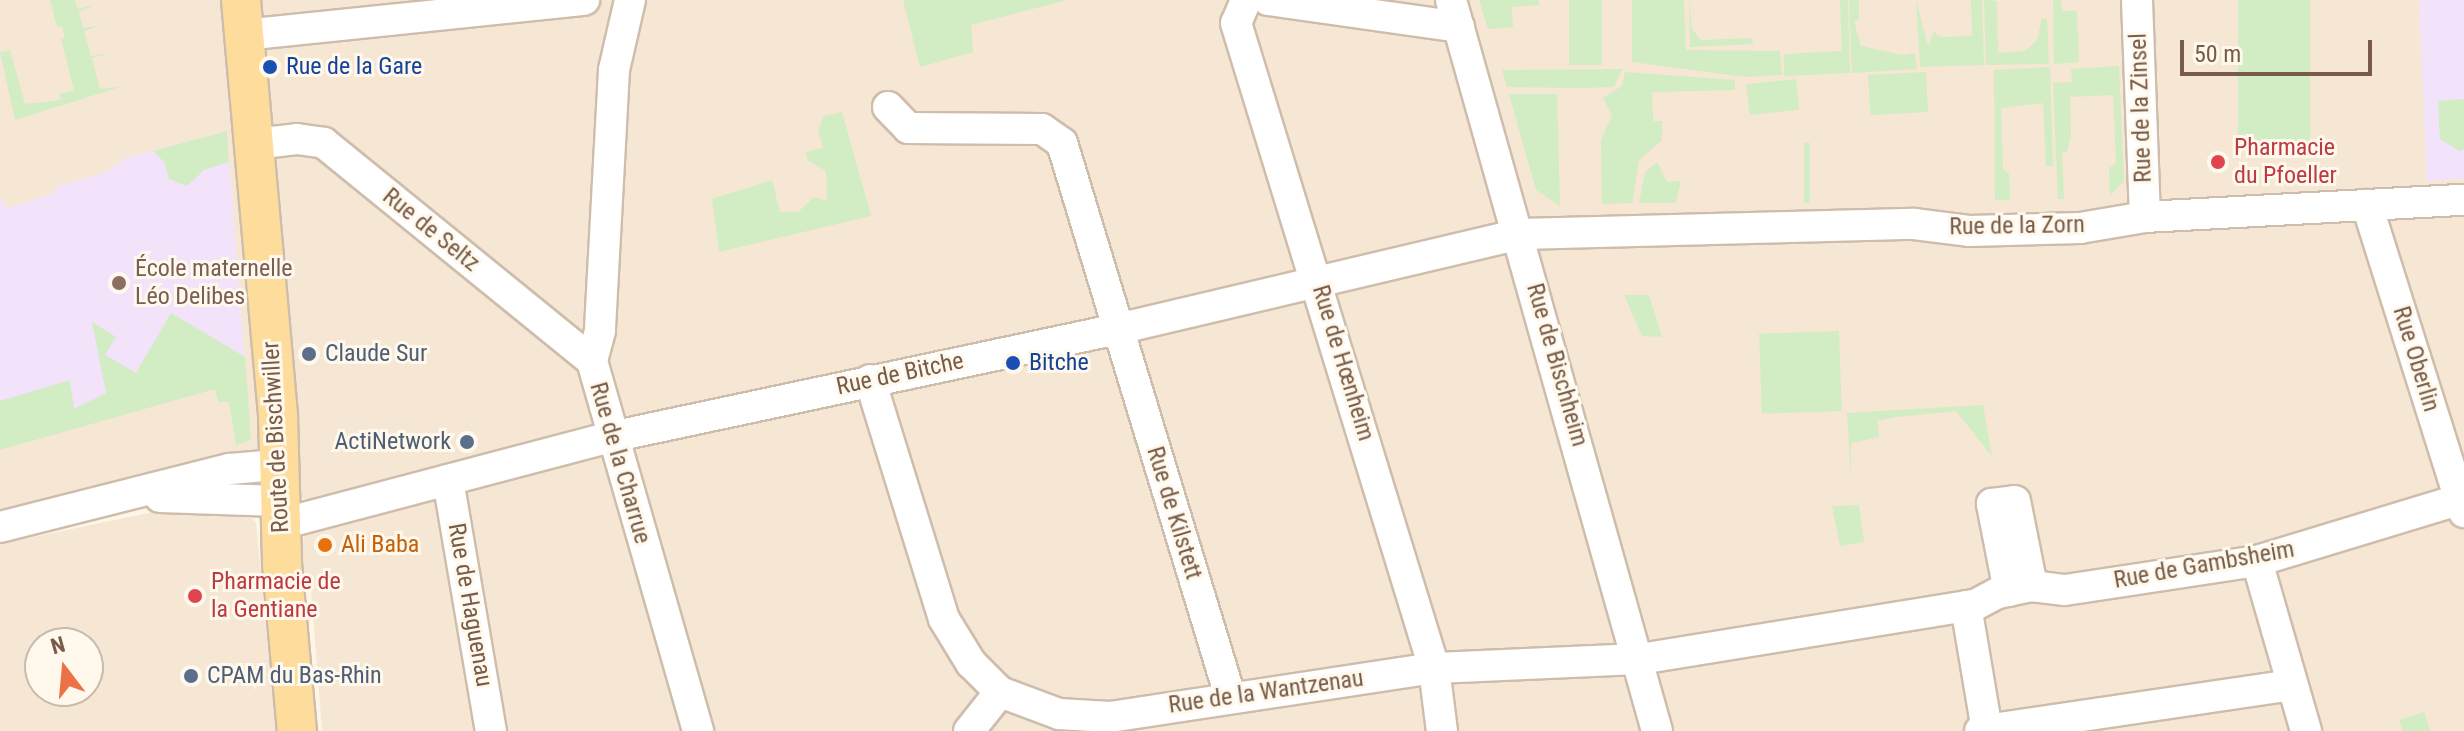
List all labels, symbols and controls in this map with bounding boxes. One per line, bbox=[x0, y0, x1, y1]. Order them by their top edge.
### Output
scale bar bbox=[2184, 24, 2376, 74]
street label: Rue de la Zinsel bbox=[2124, 33, 2158, 183]
text: 50 m bbox=[2194, 40, 2241, 68]
place label: Rue de la Gare bbox=[286, 53, 422, 81]
marker: Rue de la Gare bbox=[261, 58, 279, 76]
place label: Pharmacie du Pfoeller bbox=[2234, 134, 2337, 190]
marker: Pharmacie du Pfoeller bbox=[2209, 153, 2227, 171]
street label: Rue de Seltz bbox=[377, 182, 485, 278]
street label: Rue de la Zorn bbox=[1949, 210, 2085, 242]
place label: École maternelle Léo Delibes bbox=[135, 255, 292, 311]
marker: École maternelle Léo Delibes bbox=[110, 274, 128, 292]
street label: Rue de Bischheim bbox=[1520, 280, 1594, 450]
street label: Rue de Hœnheim bbox=[1306, 282, 1380, 444]
street label: Rue Oberlin bbox=[2386, 303, 2446, 415]
street label: Route de Bischwiller bbox=[257, 340, 295, 534]
place label: Claude Sur bbox=[325, 340, 427, 368]
marker: Claude Sur bbox=[300, 345, 318, 363]
street label: Rue de Bitche bbox=[834, 346, 966, 402]
place label: Bitche bbox=[1029, 349, 1089, 377]
marker: Bitche bbox=[1004, 354, 1022, 372]
street label: Rue de la Charrue bbox=[583, 379, 657, 547]
place label: ActiNetwork bbox=[334, 428, 451, 456]
marker: ActiNetwork bbox=[458, 433, 476, 451]
street label: Rue de Kilstett bbox=[1140, 443, 1208, 583]
street label: Rue de Haguenau bbox=[441, 521, 499, 689]
place label: Ali Baba bbox=[341, 531, 419, 559]
street label: Rue de Gambsheim bbox=[2112, 535, 2296, 595]
marker: Ali Baba bbox=[316, 536, 334, 554]
place label: Pharmacie de la Gentiane bbox=[211, 568, 341, 624]
marker: Pharmacie de la Gentiane bbox=[186, 587, 204, 605]
north arrow bbox=[24, 627, 104, 707]
text: N bbox=[48, 631, 68, 659]
place label: CPAM du Bas-Rhin bbox=[207, 662, 382, 690]
street label: Rue de la Wantzenau bbox=[1167, 664, 1365, 720]
marker: CPAM du Bas-Rhin bbox=[182, 667, 200, 685]

